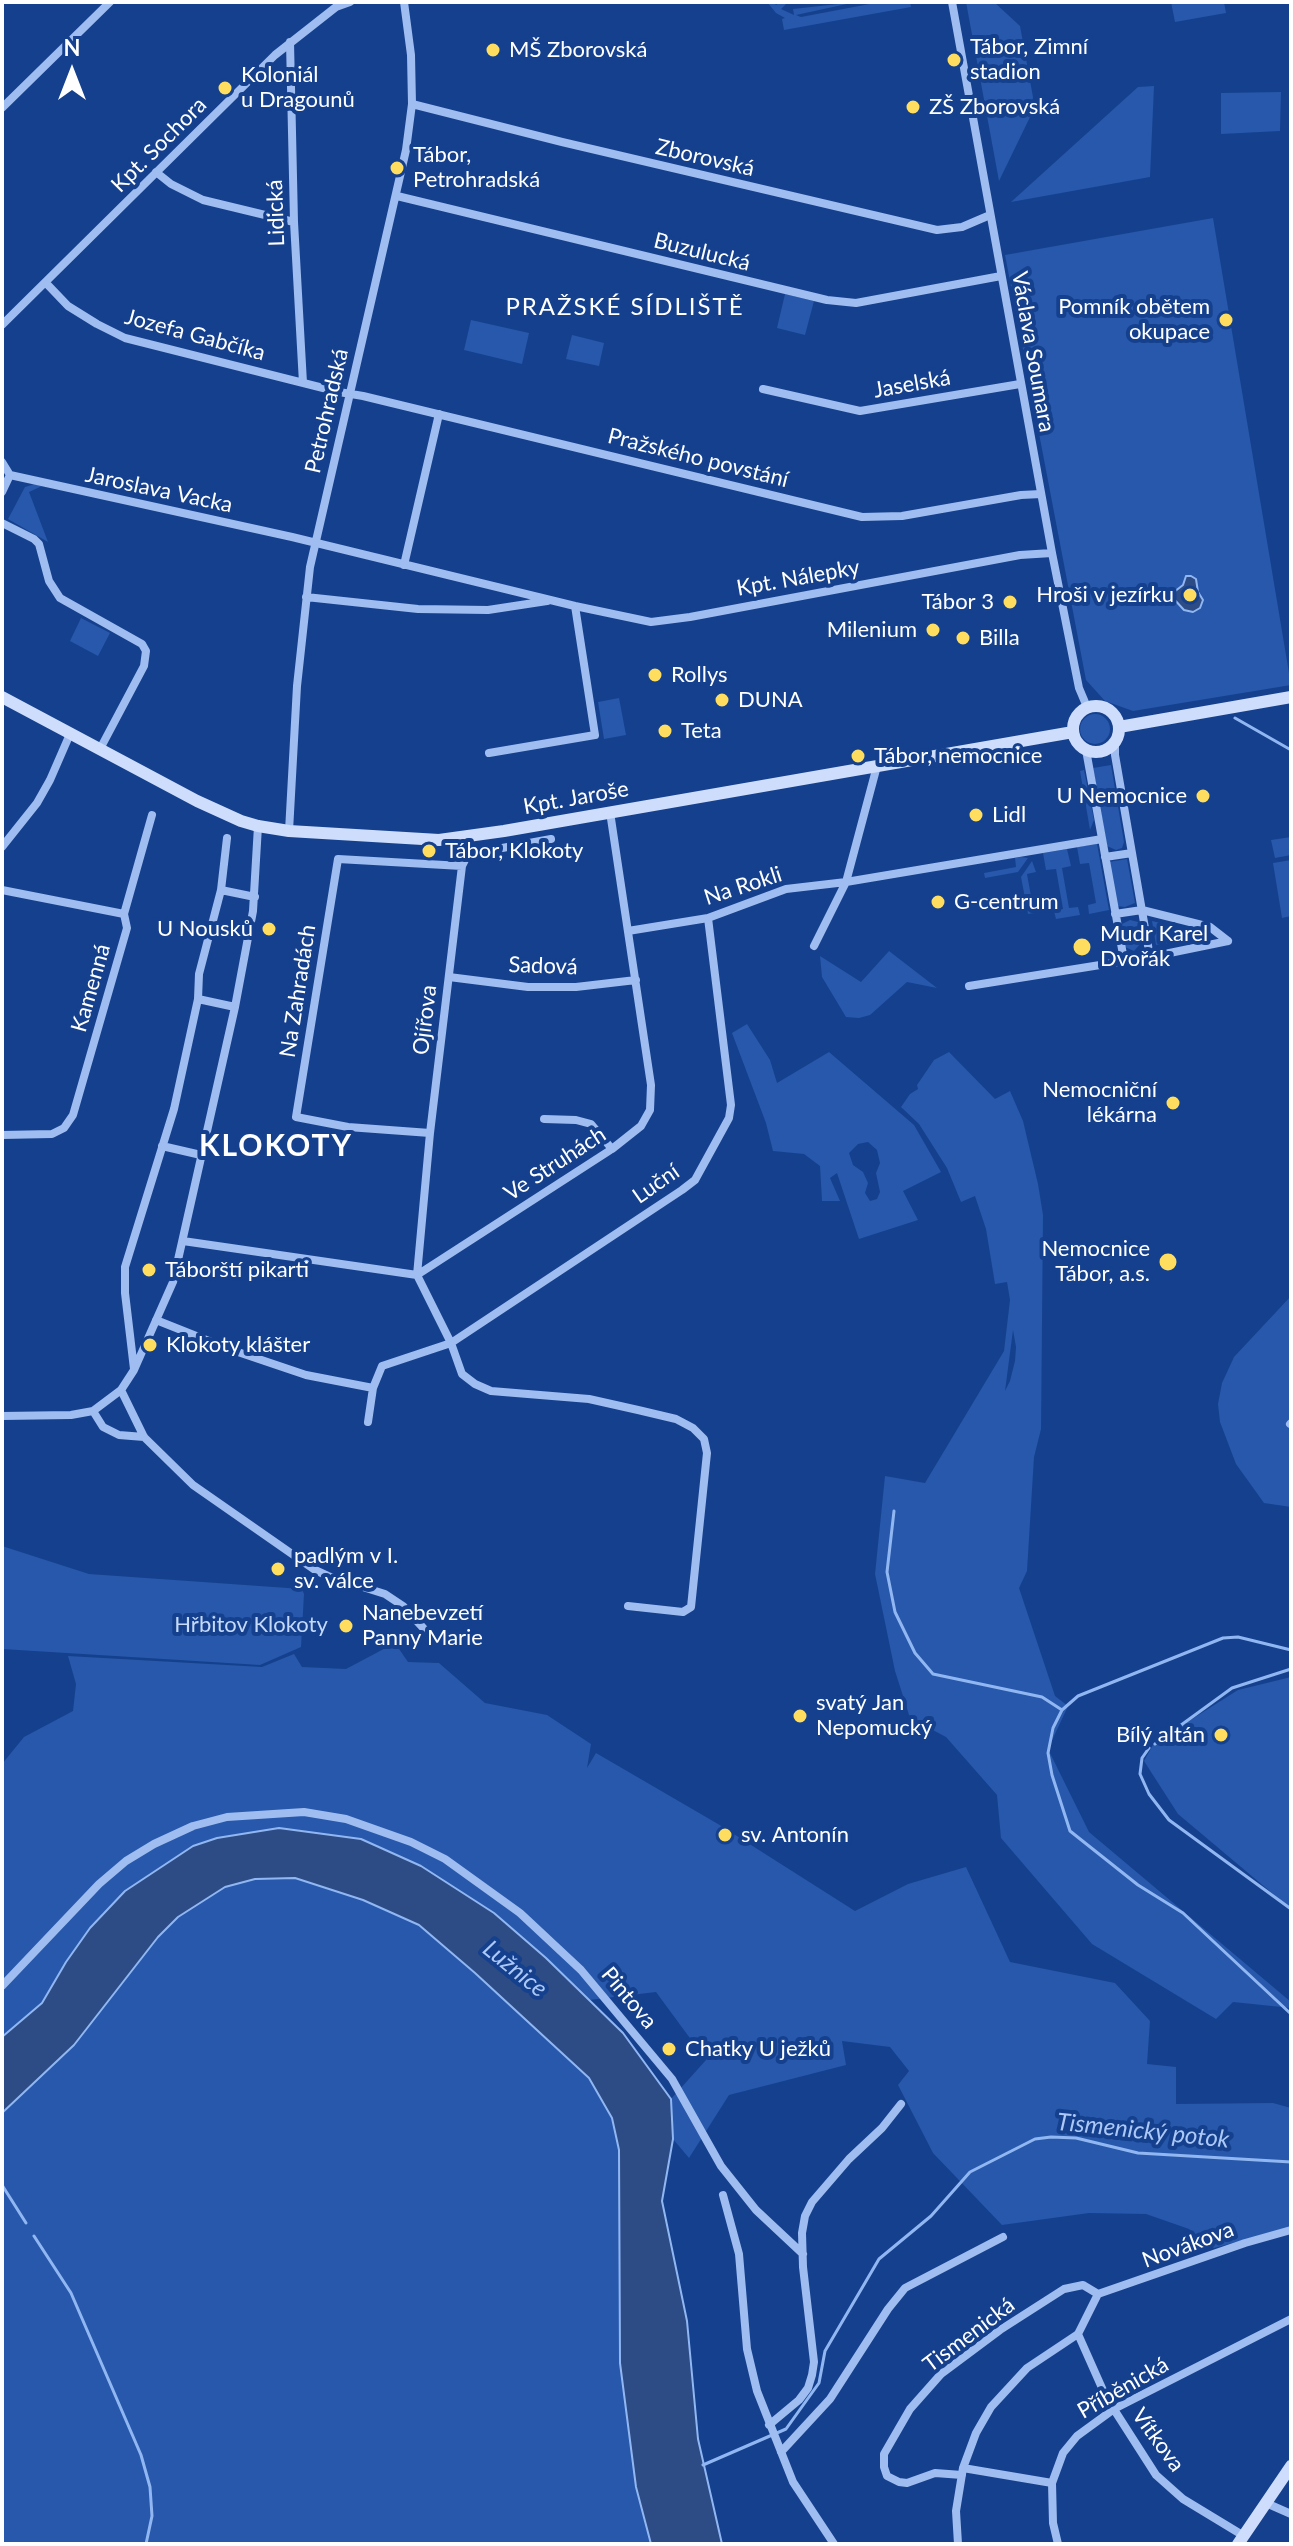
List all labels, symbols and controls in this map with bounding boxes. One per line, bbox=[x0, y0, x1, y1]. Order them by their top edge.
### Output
north arrow bbox=[32, 32, 112, 112]
text: N bbox=[64, 34, 80, 61]
place label: Tábor, Zimní stadion bbox=[970, 34, 1088, 86]
place label: MŠ Zborovská bbox=[509, 37, 647, 63]
marker: MŠ Zborovská bbox=[484, 41, 502, 59]
marker: Tábor, Zimní stadion bbox=[945, 51, 963, 69]
place label: Koloniál u Dragounů bbox=[241, 62, 355, 114]
marker: Koloniál u Dragounů bbox=[216, 79, 234, 97]
street label: Kpt. Sochora bbox=[106, 92, 212, 198]
place label: ZŠ Zborovská bbox=[929, 94, 1060, 120]
marker: ZŠ Zborovská bbox=[904, 98, 922, 116]
street label: Zborovská bbox=[653, 134, 757, 182]
place label: Tábor, Petrohradská bbox=[413, 142, 540, 194]
marker: Tábor, Petrohradská bbox=[388, 159, 406, 177]
street label: Lidická bbox=[262, 179, 290, 247]
street label: Buzulucká bbox=[651, 227, 753, 277]
street label: Václava Soumara bbox=[1006, 270, 1060, 434]
district label: PRAŽSKÉ SÍDLIŠTĚ bbox=[505, 293, 745, 321]
place label: Pomník obětem okupace bbox=[1058, 294, 1210, 346]
street label: Jozefa Gabčíka bbox=[122, 304, 268, 366]
marker: Pomník obětem okupace bbox=[1217, 311, 1235, 329]
street label: Petrohradská bbox=[300, 346, 354, 476]
street label: Jaselská bbox=[871, 364, 953, 404]
street label: Pražského povstání bbox=[605, 423, 791, 493]
street label: Jaroslava Vacka bbox=[83, 462, 235, 518]
street label: Kpt. Nálepky bbox=[734, 554, 862, 602]
place label: Hroši v jezírku bbox=[1036, 582, 1174, 608]
marker: Hroši v jezírku bbox=[1181, 586, 1199, 604]
place label: Tábor 3 bbox=[921, 589, 994, 615]
marker: Tábor 3 bbox=[1001, 593, 1019, 611]
place label: Milenium bbox=[827, 617, 917, 643]
marker: Milenium bbox=[924, 621, 942, 639]
place label: Billa bbox=[979, 625, 1020, 651]
marker: Billa bbox=[954, 629, 972, 647]
place label: Rollys bbox=[671, 662, 728, 688]
marker: Rollys bbox=[646, 666, 664, 684]
place label: DUNA bbox=[738, 687, 803, 713]
marker: DUNA bbox=[713, 691, 731, 709]
place label: Teta bbox=[681, 718, 722, 744]
marker: Teta bbox=[656, 722, 674, 740]
place label: Tábor, nemocnice bbox=[874, 743, 1042, 769]
marker: Tábor, nemocnice bbox=[849, 747, 867, 765]
street label: Kpt. Jaroše bbox=[521, 776, 631, 820]
place label: U Nemocnice bbox=[1057, 783, 1187, 809]
marker: U Nemocnice bbox=[1194, 787, 1212, 805]
place label: Lidl bbox=[992, 802, 1026, 828]
marker: Lidl bbox=[967, 806, 985, 824]
place label: Tábor, Klokoty bbox=[445, 838, 583, 864]
marker: Tábor, Klokoty bbox=[420, 842, 438, 860]
street label: Na Rokli bbox=[701, 861, 785, 911]
place label: G-centrum bbox=[954, 889, 1059, 915]
marker: G-centrum bbox=[929, 893, 947, 911]
place label: U Nousků bbox=[157, 916, 253, 942]
marker: U Nousků bbox=[260, 920, 278, 938]
place label: Mudr Karel Dvořák bbox=[1100, 921, 1208, 972]
street label: Na Zahradách bbox=[274, 923, 322, 1059]
marker: Mudr Karel Dvořák bbox=[1071, 936, 1093, 958]
street label: Kamenná bbox=[66, 941, 116, 1035]
street label: Sadová bbox=[508, 952, 578, 980]
street label: Ojířova bbox=[408, 983, 442, 1057]
place label: Nemocniční lékárna bbox=[1042, 1077, 1157, 1128]
marker: Nemocniční lékárna bbox=[1164, 1094, 1182, 1112]
street label: Ve Struhách bbox=[499, 1121, 611, 1207]
district label: KLOKOTY bbox=[199, 1128, 353, 1164]
street label: Luční bbox=[628, 1159, 684, 1209]
place label: Nemocnice Tábor, a.s. bbox=[1041, 1236, 1150, 1288]
marker: Nemocnice Tábor, a.s. bbox=[1157, 1251, 1179, 1273]
place label: Táborští pikarti bbox=[165, 1257, 309, 1283]
marker: Táborští pikarti bbox=[140, 1261, 158, 1279]
place label: Klokoty klášter bbox=[166, 1332, 310, 1358]
marker: Klokoty klášter bbox=[141, 1336, 159, 1354]
place label: padlým v I. sv. válce bbox=[294, 1543, 398, 1594]
marker: padlým v I. sv. válce bbox=[269, 1560, 287, 1578]
place label: Nanebevzetí Panny Marie bbox=[362, 1600, 483, 1652]
park label: Hřbitov Klokoty bbox=[174, 1612, 328, 1638]
marker: Nanebevzetí Panny Marie bbox=[337, 1617, 355, 1635]
place label: svatý Jan Nepomucký bbox=[816, 1690, 932, 1742]
marker: svatý Jan Nepomucký bbox=[791, 1707, 809, 1725]
place label: Bílý altán bbox=[1116, 1722, 1205, 1748]
marker: Bílý altán bbox=[1212, 1726, 1230, 1744]
place label: sv. Antonín bbox=[741, 1822, 849, 1848]
marker: sv. Antonín bbox=[716, 1826, 734, 1844]
water label: Lužnice bbox=[477, 1934, 553, 2004]
street label: Pintova bbox=[596, 1962, 662, 2034]
place label: Chatky U ježků bbox=[685, 2036, 831, 2062]
marker: Chatky U ježků bbox=[660, 2040, 678, 2058]
water label: Tismenický potok bbox=[1055, 2108, 1231, 2154]
street label: Novákova bbox=[1139, 2216, 1237, 2274]
street label: Tismenická bbox=[918, 2292, 1020, 2378]
street label: Příběnická bbox=[1073, 2351, 1173, 2425]
street label: Vítkova bbox=[1126, 2403, 1190, 2477]

